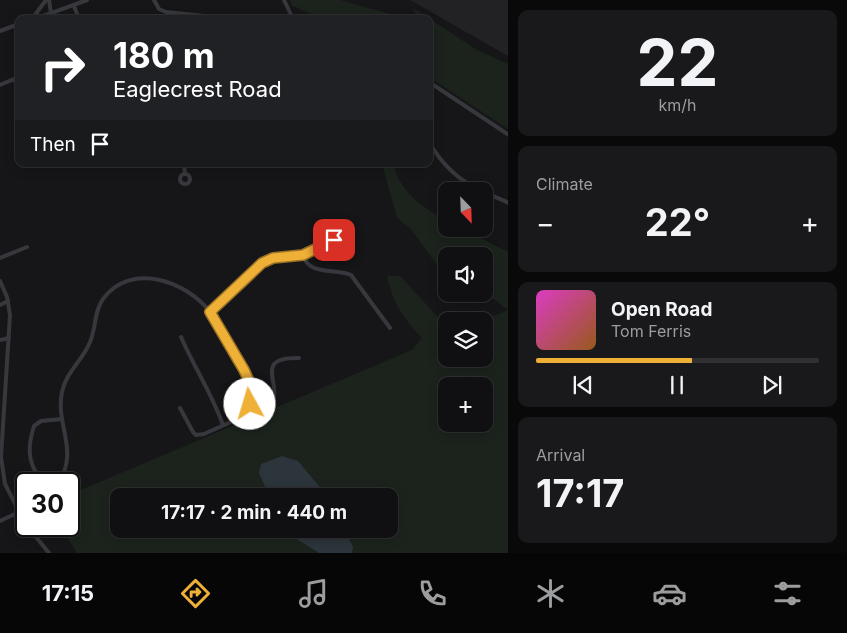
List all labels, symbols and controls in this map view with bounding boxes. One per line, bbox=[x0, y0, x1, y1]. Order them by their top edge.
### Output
text: 22 bbox=[637, 23, 718, 102]
text: 180 m bbox=[113, 34, 215, 76]
icon: right bbox=[30, 35, 95, 100]
text: Eaglecrest Road bbox=[113, 76, 282, 102]
text: km/h bbox=[658, 95, 697, 115]
icon: arrive bbox=[86, 130, 114, 158]
text: Then bbox=[30, 133, 76, 156]
text: Climate bbox=[536, 174, 593, 194]
north arrow bbox=[438, 182, 492, 238]
map controls bbox=[438, 182, 493, 432]
text: 22° bbox=[645, 199, 710, 245]
text: − bbox=[536, 206, 555, 240]
text: + bbox=[800, 206, 819, 240]
pin bbox=[313, 219, 355, 261]
icon: arrive bbox=[320, 226, 348, 254]
button: sound bbox=[438, 247, 493, 302]
text: Open Road bbox=[611, 298, 712, 321]
button: layers bbox=[438, 312, 493, 367]
text: Tom Ferris bbox=[611, 321, 691, 341]
icon: previous bbox=[569, 371, 597, 399]
icon: pause bbox=[663, 371, 691, 399]
icon: next bbox=[758, 371, 786, 399]
position arrow bbox=[223, 377, 275, 429]
button: + bbox=[438, 377, 493, 432]
text: Arrival bbox=[536, 445, 585, 465]
text: 17:17 bbox=[536, 470, 624, 516]
speed limit sign: 30 bbox=[15, 472, 80, 537]
text: 17:17 · 2 min · 440 m bbox=[161, 501, 347, 524]
icon: directions bbox=[178, 576, 213, 611]
icon: music bbox=[296, 576, 331, 611]
icon: phone bbox=[415, 576, 450, 611]
icon: climate bbox=[533, 576, 568, 611]
icon: car bbox=[652, 576, 687, 611]
icon: filters bbox=[770, 576, 805, 611]
text: 17:15 bbox=[42, 580, 94, 606]

